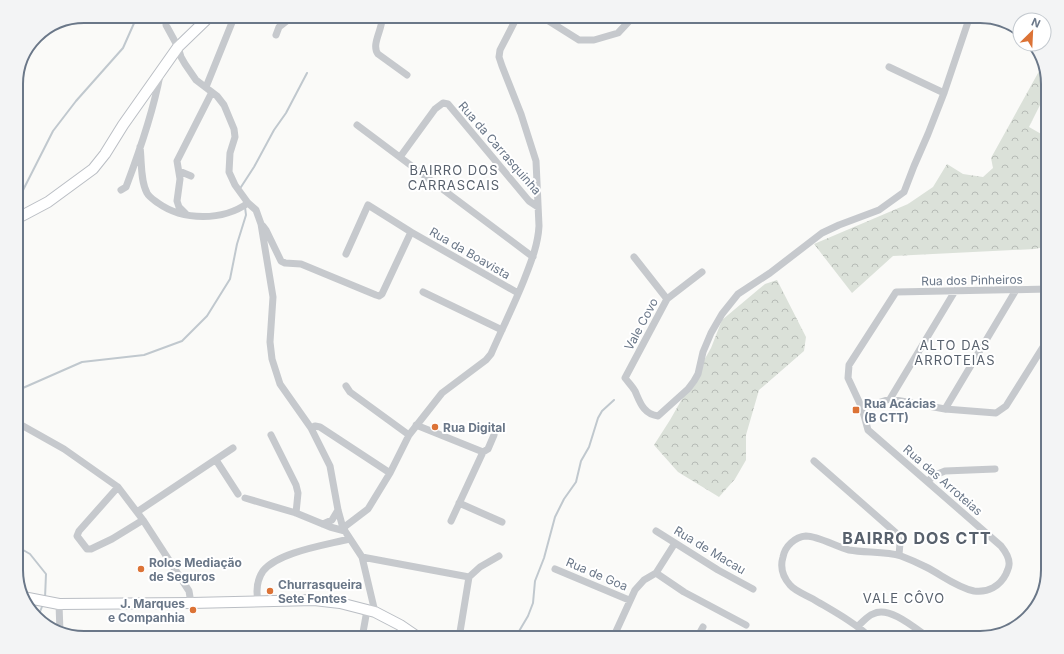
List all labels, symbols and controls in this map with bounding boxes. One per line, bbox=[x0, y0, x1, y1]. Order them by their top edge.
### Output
north arrow bbox=[1012, 12, 1052, 52]
text: N bbox=[1029, 15, 1043, 31]
street label: Rua da Carrasquinha bbox=[455, 98, 545, 198]
district label: BAIRRO DOS CARRASCAIS bbox=[408, 162, 500, 193]
street label: Rua da Boavista bbox=[427, 224, 513, 282]
street label: Rua dos Pinheiros bbox=[921, 272, 1023, 288]
street label: Vale Covo bbox=[621, 295, 661, 353]
district label: ALTO DAS ARROTEIAS bbox=[914, 337, 996, 368]
place label: Rua Acácias (B CTT) bbox=[864, 396, 936, 425]
marker: Rua Acácias (B CTT) bbox=[851, 405, 861, 415]
place label: Rua Digital bbox=[443, 420, 506, 435]
marker: Rua Digital bbox=[430, 422, 440, 432]
street label: Rua das Arroteias bbox=[900, 442, 986, 518]
street label: Rua de Macau bbox=[671, 523, 749, 577]
district label: BAIRRO DOS CTT bbox=[842, 528, 992, 548]
street label: Rua de Goa bbox=[564, 554, 630, 594]
place label: Rolos Mediação de Seguros bbox=[149, 555, 242, 584]
marker: Rolos Mediação de Seguros bbox=[136, 564, 146, 574]
place label: Churrasqueira Sete Fontes bbox=[278, 577, 362, 606]
marker: Churrasqueira Sete Fontes bbox=[265, 586, 275, 596]
district label: VALE CÔVO bbox=[863, 590, 945, 606]
place label: J. Marques e Companhia bbox=[108, 596, 185, 625]
marker: J. Marques e Companhia bbox=[188, 605, 198, 615]

